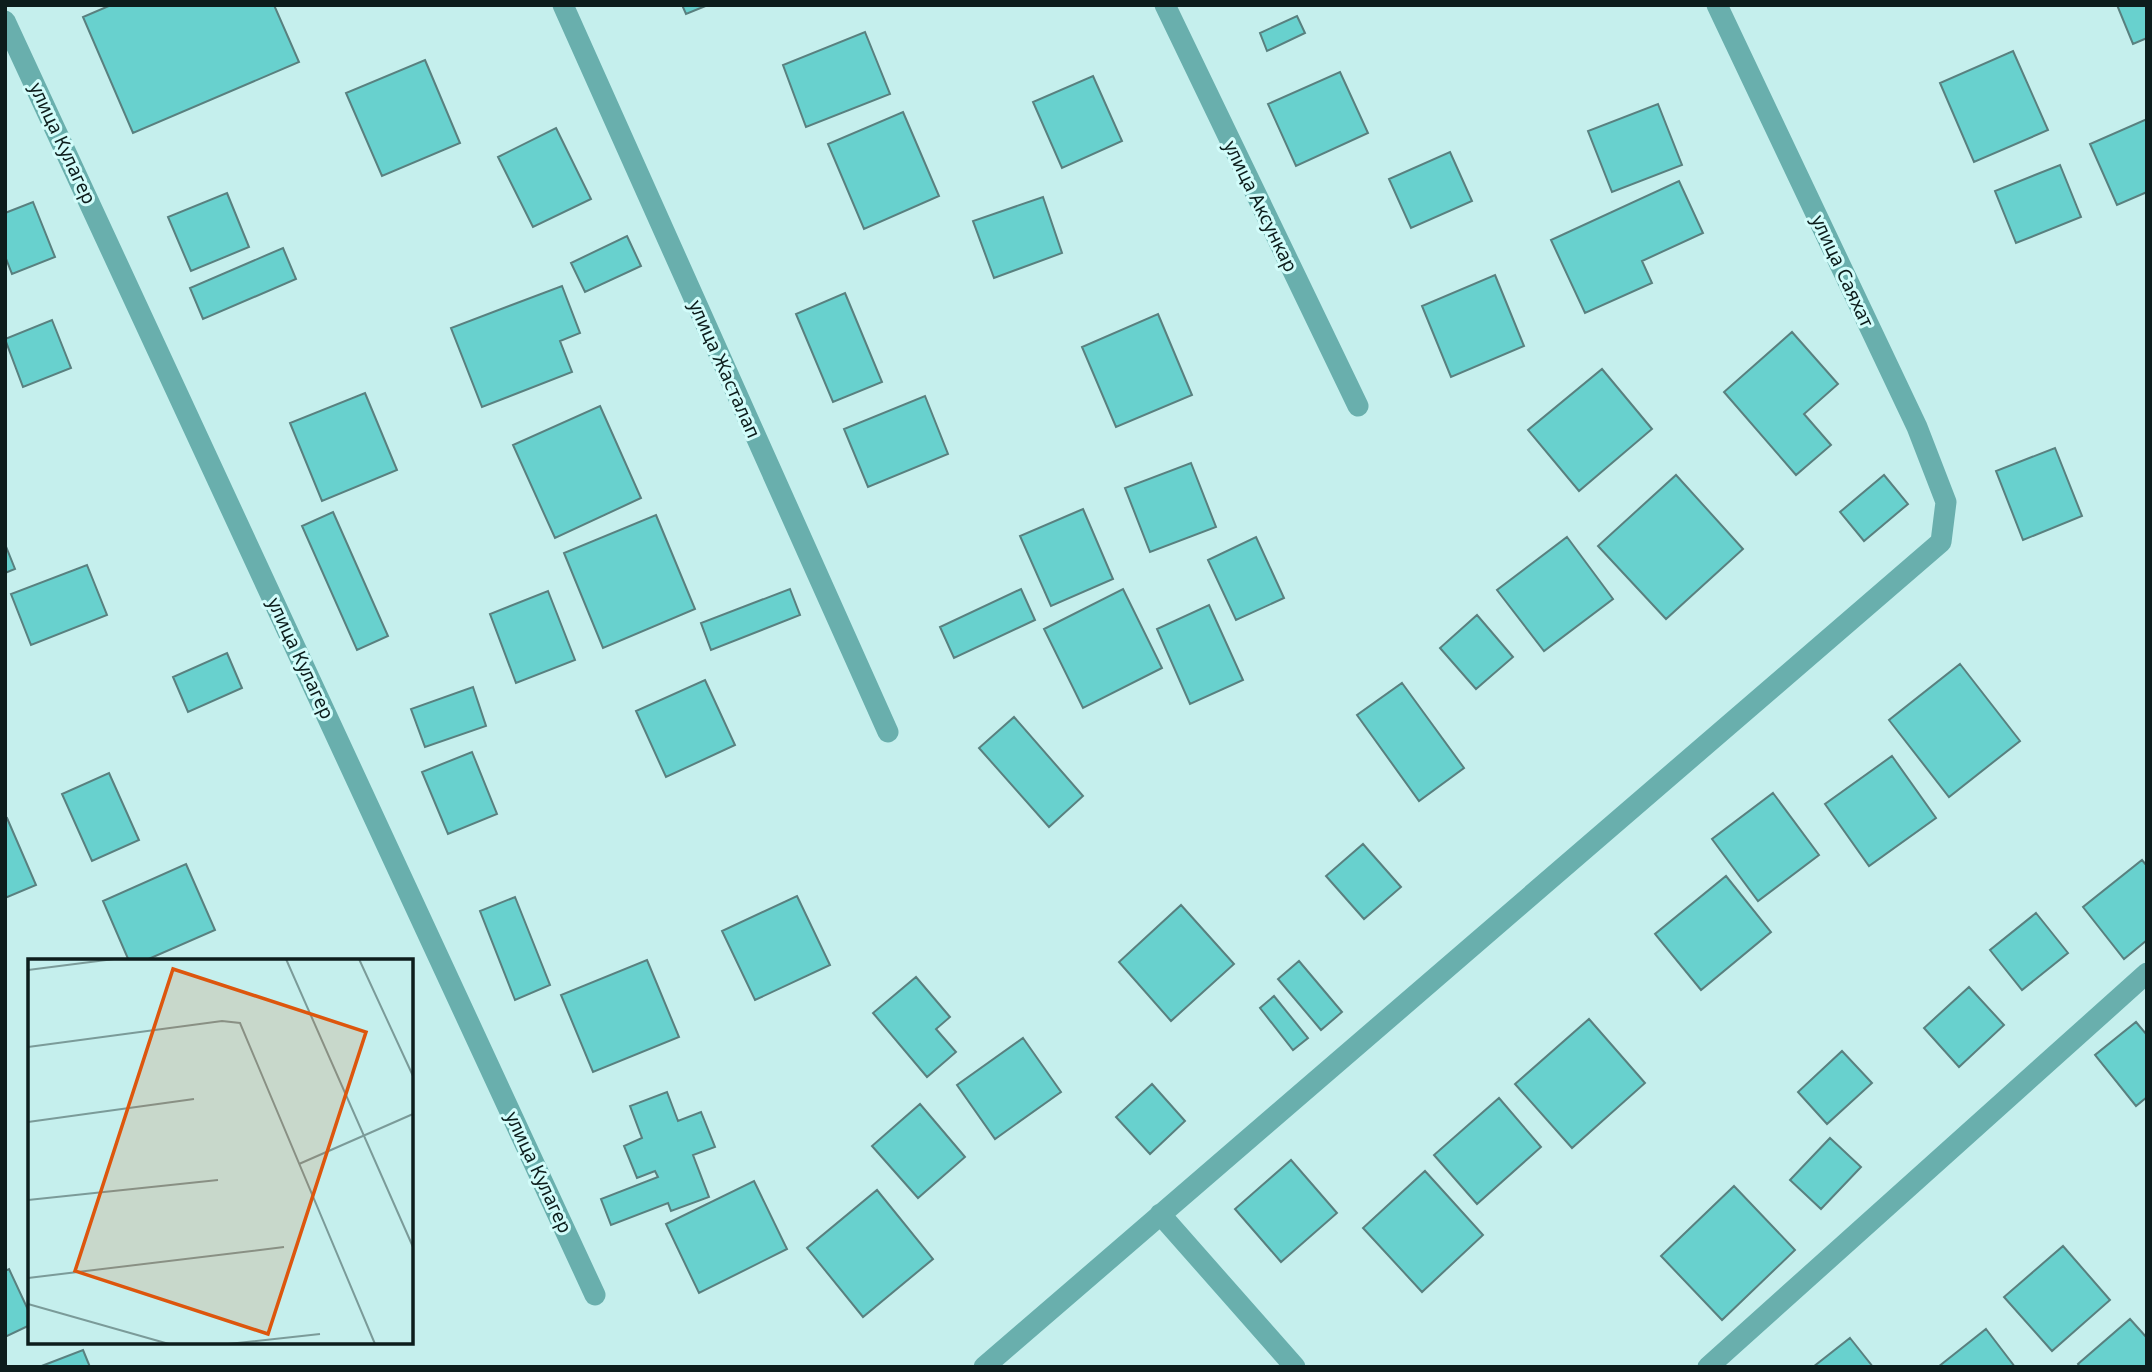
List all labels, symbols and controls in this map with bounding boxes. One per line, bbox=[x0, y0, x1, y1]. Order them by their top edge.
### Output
street label: улица Кулагер bbox=[24, 78, 102, 208]
street label: улица Аксункар bbox=[1218, 136, 1304, 276]
street label: улица Саяхат bbox=[1806, 211, 1880, 331]
street label: улица Жасталап bbox=[683, 296, 767, 442]
street label: улица Кулагер bbox=[262, 593, 340, 723]
inset map bbox=[28, 959, 413, 1344]
street label: улица Кулагер bbox=[500, 1107, 578, 1237]

